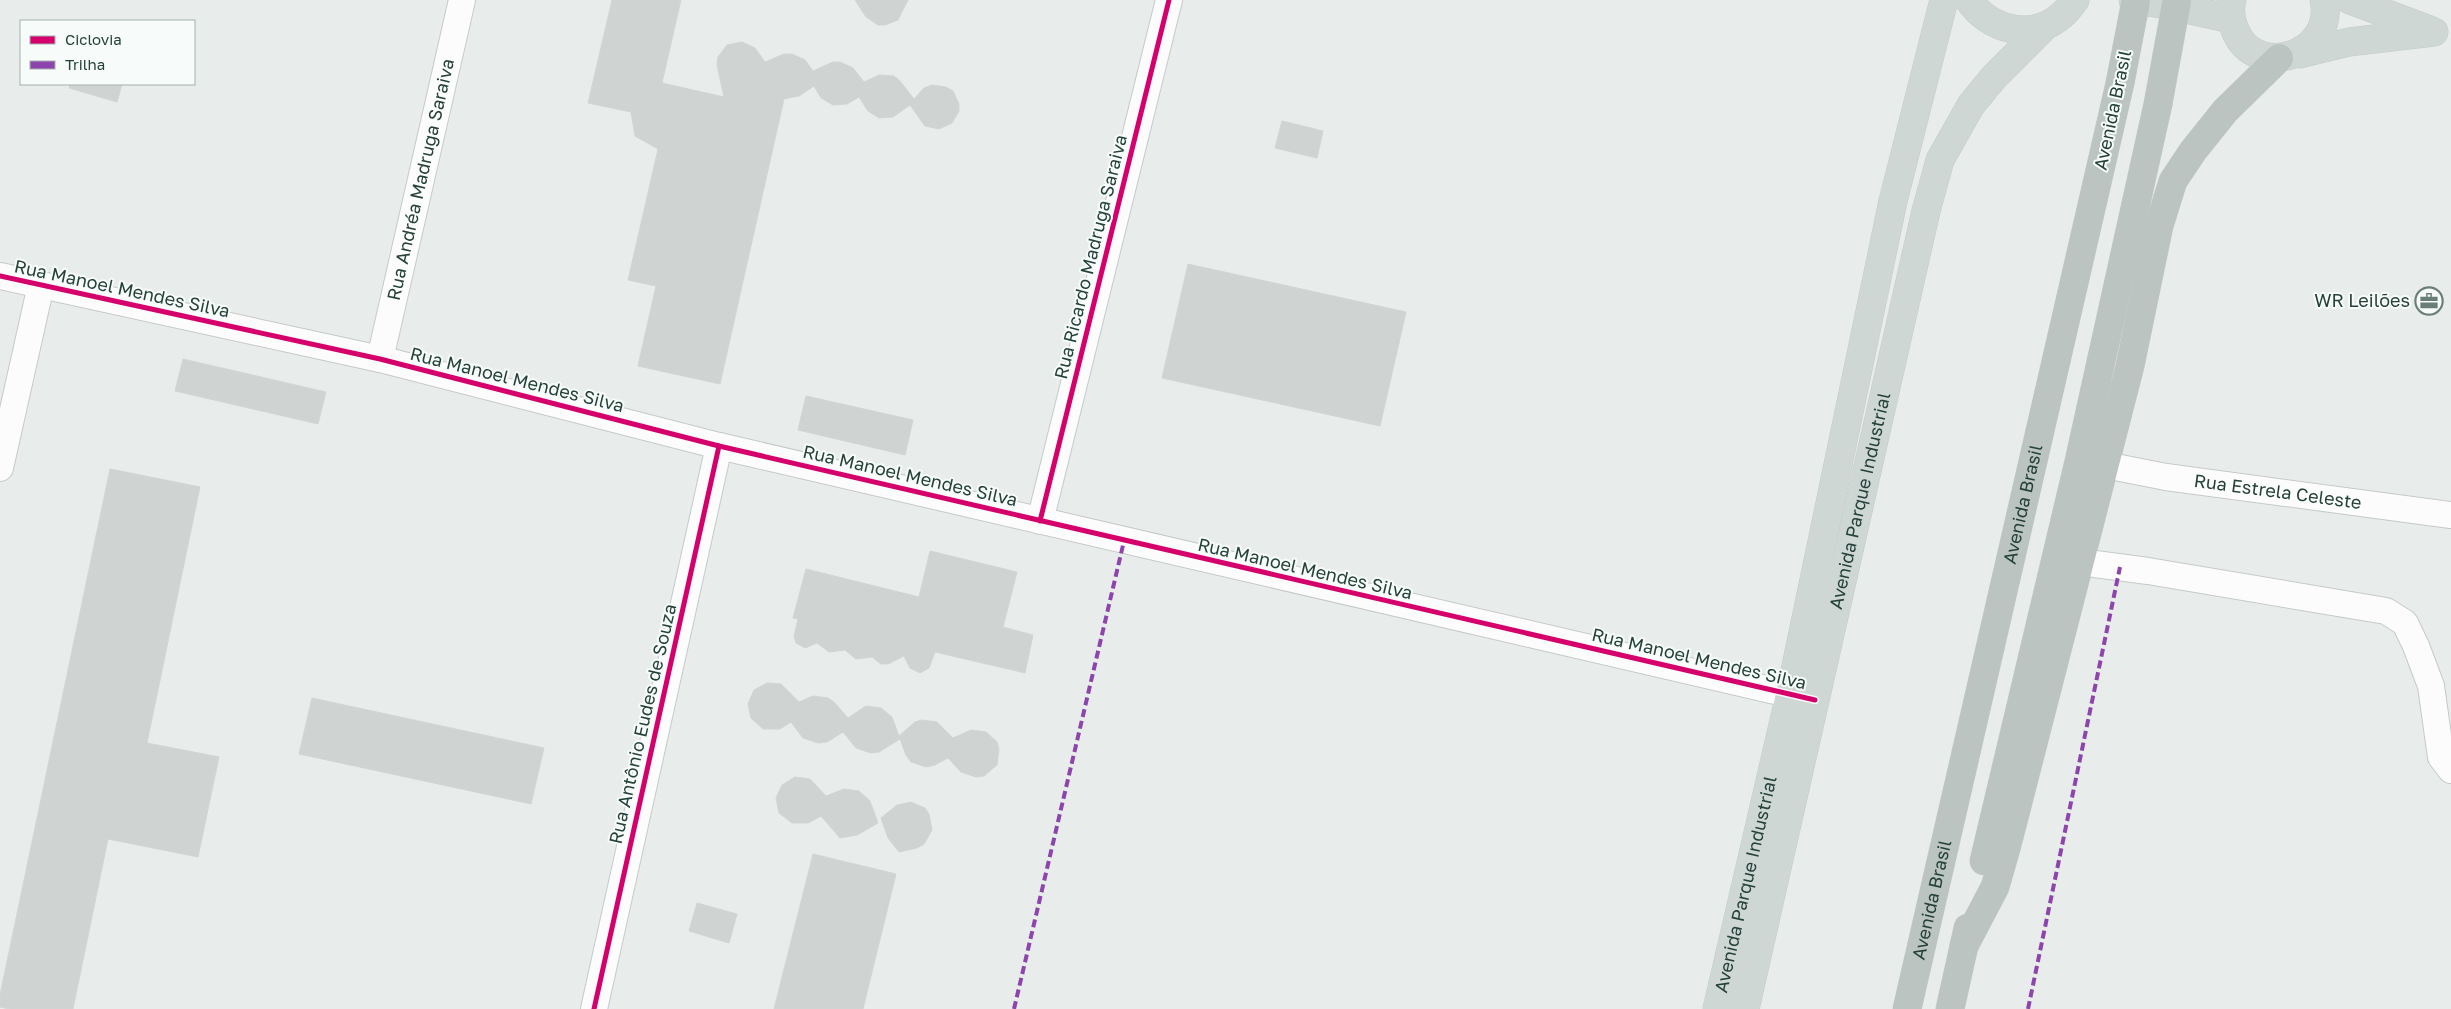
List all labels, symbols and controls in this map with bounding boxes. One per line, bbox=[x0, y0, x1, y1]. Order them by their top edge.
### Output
legend bbox=[20, 20, 195, 85]
text: Ciclovia bbox=[65, 30, 122, 48]
street label: Avenida Brasil bbox=[2089, 48, 2136, 172]
text: Trilha bbox=[65, 55, 105, 73]
street label: Rua Andréa Madruga Saraiva bbox=[382, 56, 458, 302]
street label: Rua Ricardo Madruga Saraiva bbox=[1049, 132, 1131, 381]
street label: Rua Manoel Mendes Silva bbox=[12, 254, 232, 322]
office icon: WR Leilões bbox=[2414, 286, 2444, 316]
place label: WR Leilões bbox=[2314, 289, 2410, 311]
street label: Rua Manoel Mendes Silva bbox=[408, 342, 626, 416]
street label: Avenida Parque Industrial bbox=[1824, 390, 1895, 611]
street label: Rua Manoel Mendes Silva bbox=[801, 440, 1020, 510]
street label: Avenida Brasil bbox=[1998, 442, 2047, 566]
street label: Rua Estrela Celeste bbox=[2193, 469, 2363, 513]
street label: Rua Manoel Mendes Silva bbox=[1196, 533, 1415, 603]
street label: Rua Antônio Eudes de Souza bbox=[604, 602, 680, 846]
street label: Rua Manoel Mendes Silva bbox=[1590, 623, 1809, 693]
street label: Avenida Parque Industrial bbox=[1709, 773, 1781, 995]
street label: Avenida Brasil bbox=[1907, 837, 1956, 962]

